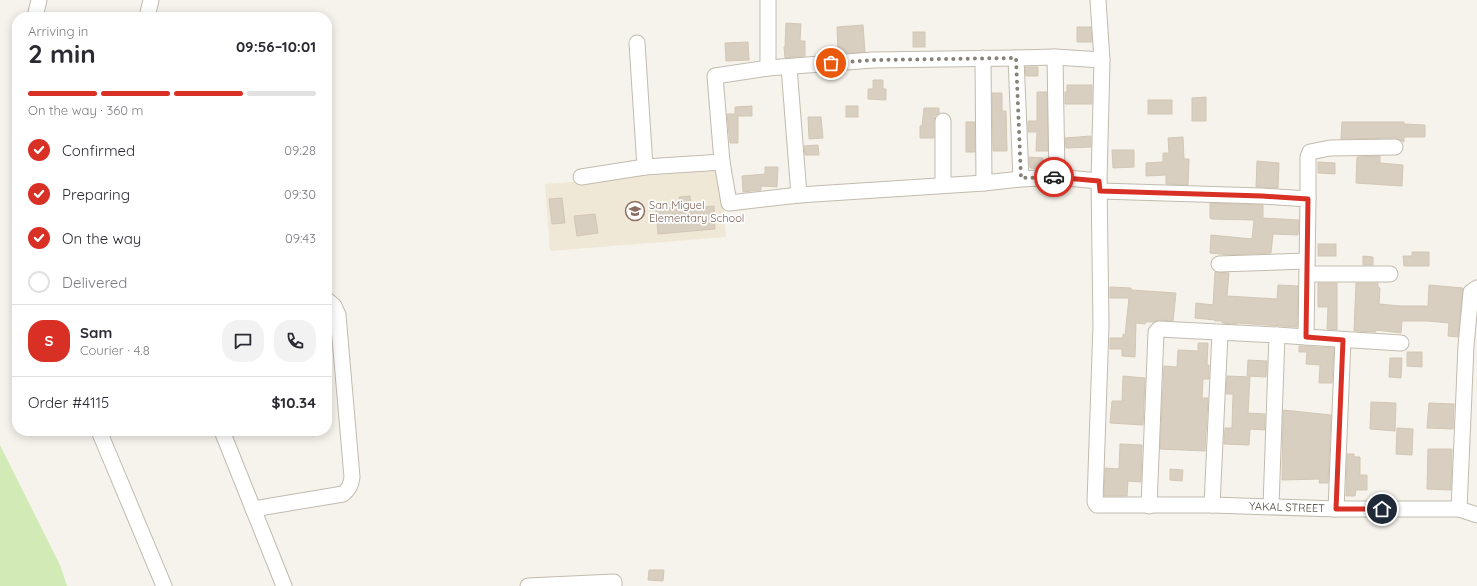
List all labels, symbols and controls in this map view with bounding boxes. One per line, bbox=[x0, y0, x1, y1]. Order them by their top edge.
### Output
text: Arriving in bbox=[28, 23, 88, 39]
text: 2 min bbox=[28, 37, 96, 70]
text: 09:56–10:01 bbox=[236, 37, 316, 56]
pin bbox=[814, 46, 848, 80]
icon: bag bbox=[820, 52, 842, 74]
text: On the way · 360 m bbox=[28, 102, 143, 118]
icon: check bbox=[28, 139, 50, 161]
text: Confirmed bbox=[62, 141, 135, 160]
text: 09:28 bbox=[284, 142, 316, 158]
courier bbox=[1034, 157, 1074, 197]
icon: car bbox=[1043, 166, 1065, 188]
icon: check bbox=[28, 183, 50, 205]
text: Preparing bbox=[62, 185, 130, 204]
text: 09:30 bbox=[284, 186, 316, 202]
place label: San Miguel Elementary School bbox=[649, 198, 744, 225]
school or university icon: San Miguel Elementary School bbox=[624, 200, 646, 222]
icon: check bbox=[28, 227, 50, 249]
text: On the way bbox=[62, 229, 141, 248]
text: 09:43 bbox=[285, 230, 316, 246]
text: Delivered bbox=[62, 273, 127, 292]
button: chat bbox=[222, 320, 264, 362]
button: phone bbox=[274, 320, 316, 362]
text: Sam bbox=[80, 323, 112, 342]
text: S bbox=[45, 331, 53, 350]
text: Courier · 4.8 bbox=[80, 342, 150, 358]
text: Order #4115 bbox=[28, 393, 109, 412]
text: $10.34 bbox=[271, 393, 316, 412]
pin bbox=[1365, 492, 1399, 526]
icon: home bbox=[1371, 498, 1393, 520]
street label: YAKAL STREET bbox=[1249, 499, 1325, 515]

